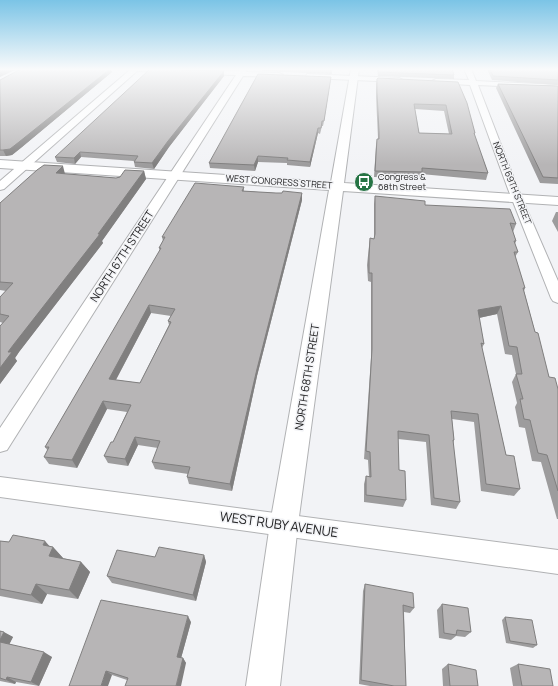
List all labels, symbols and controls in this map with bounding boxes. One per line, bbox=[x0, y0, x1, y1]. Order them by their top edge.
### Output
street label: NORTH 69TH STREET bbox=[490, 139, 535, 227]
place label: Congress & 68th Street bbox=[378, 170, 426, 193]
street label: WEST CONGRESS STREET bbox=[225, 171, 333, 192]
bus stop icon: Congress & 68th Street bbox=[353, 171, 375, 193]
street label: NORTH 67TH STREET bbox=[86, 207, 157, 305]
street label: NORTH 68TH STREET bbox=[291, 322, 322, 431]
street label: WEST RUBY AVENUE bbox=[219, 507, 339, 541]

